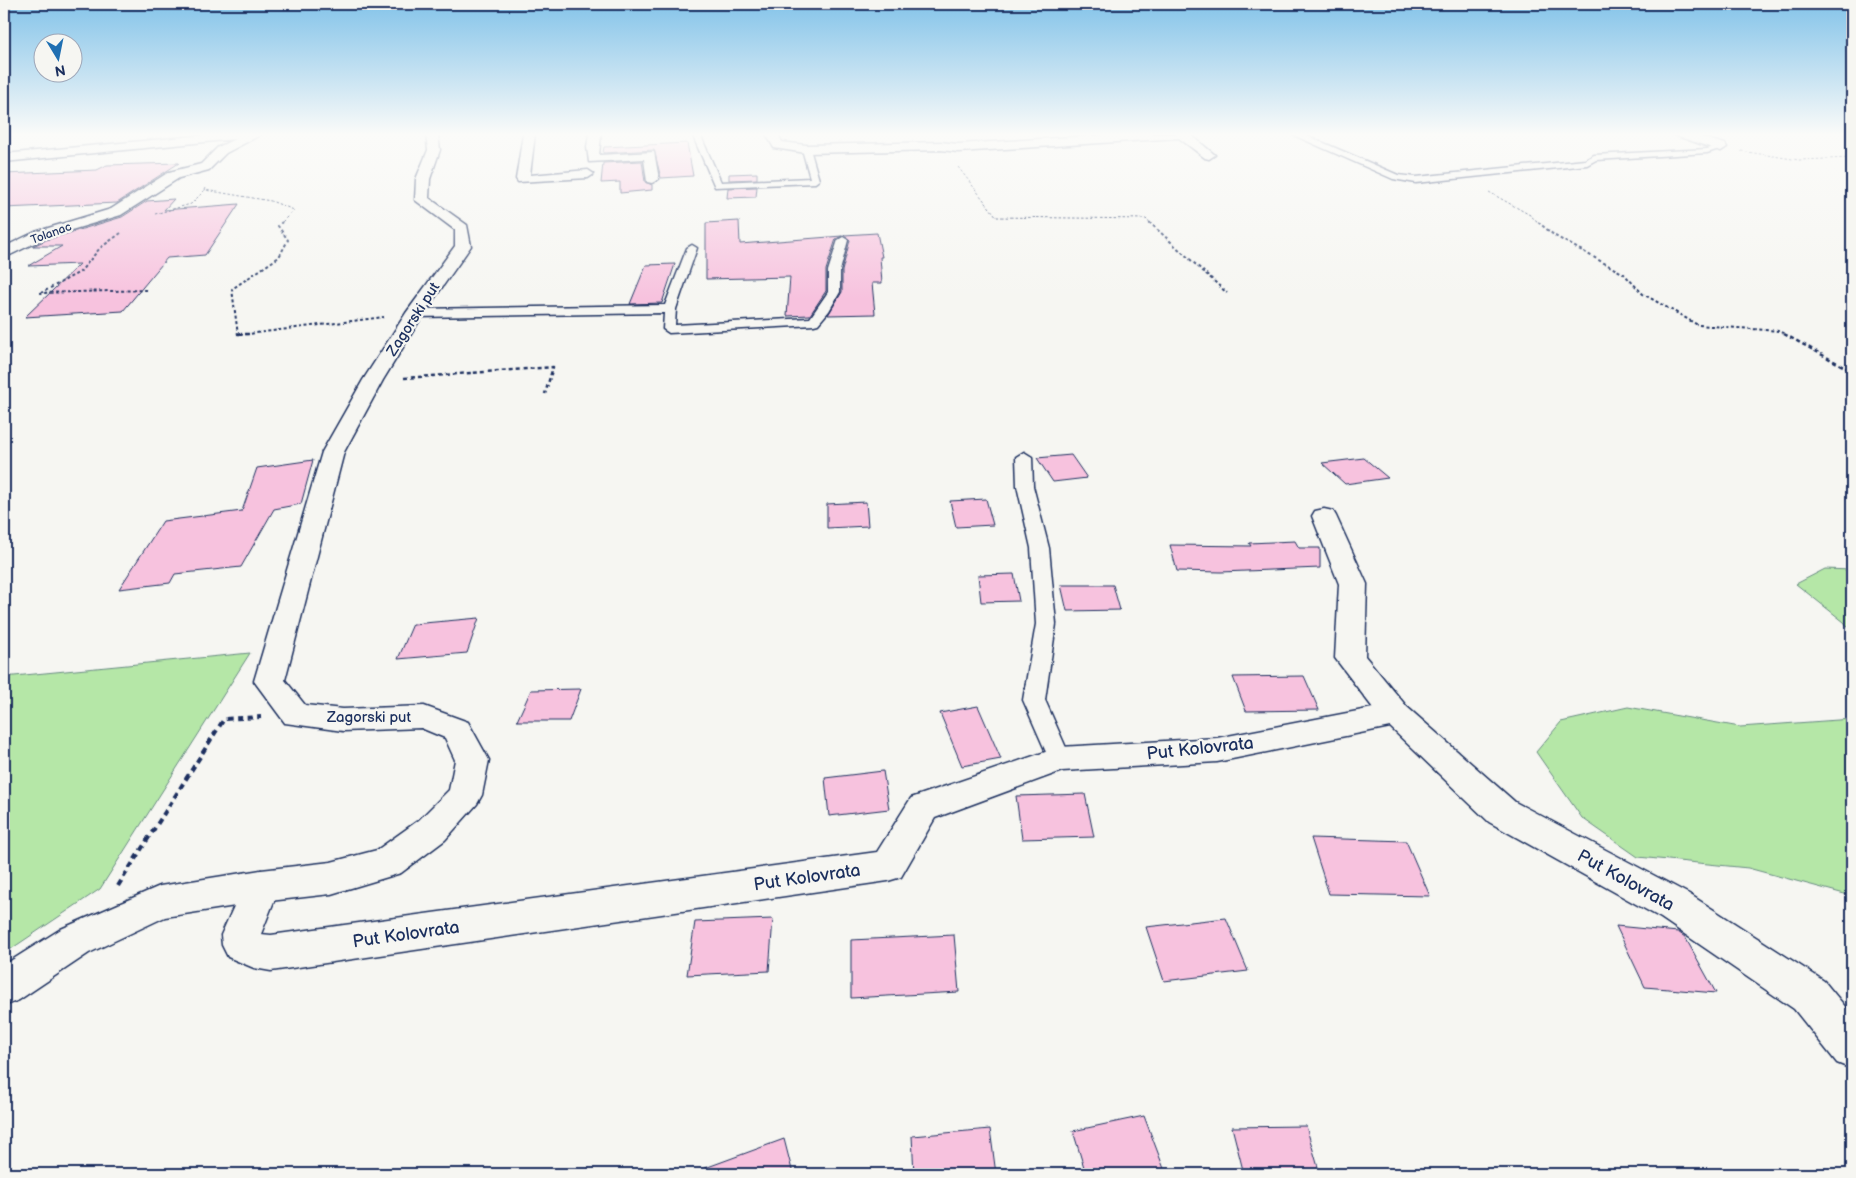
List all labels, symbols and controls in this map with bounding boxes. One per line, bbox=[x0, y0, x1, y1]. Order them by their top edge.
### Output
north arrow bbox=[32, 32, 82, 82]
text: N bbox=[54, 61, 67, 80]
street label: Tolanac bbox=[29, 219, 74, 248]
street label: Zagorski put bbox=[382, 278, 445, 361]
street label: Zagorski put bbox=[326, 708, 411, 727]
street label: Put Kolovrata bbox=[1145, 732, 1255, 765]
street label: Put Kolovrata bbox=[1574, 845, 1678, 916]
street label: Put Kolovrata bbox=[752, 860, 862, 895]
street label: Put Kolovrata bbox=[351, 917, 461, 952]

